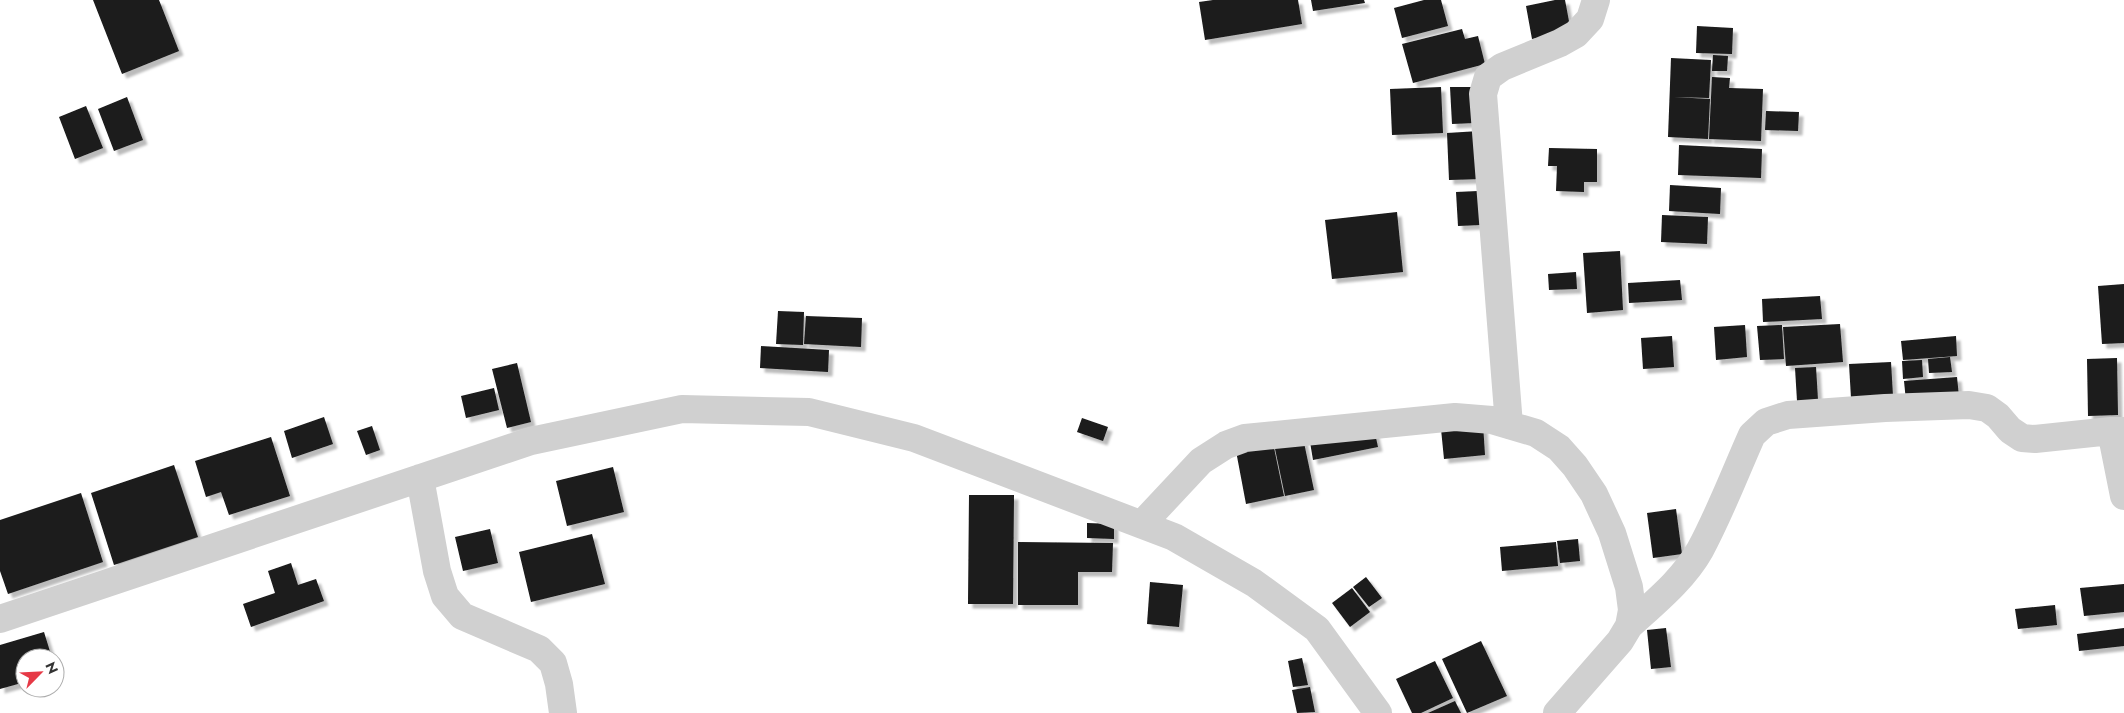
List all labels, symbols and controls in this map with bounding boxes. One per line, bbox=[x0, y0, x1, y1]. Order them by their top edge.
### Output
north arrow bbox=[15, 648, 65, 698]
text: N bbox=[40, 659, 63, 677]

